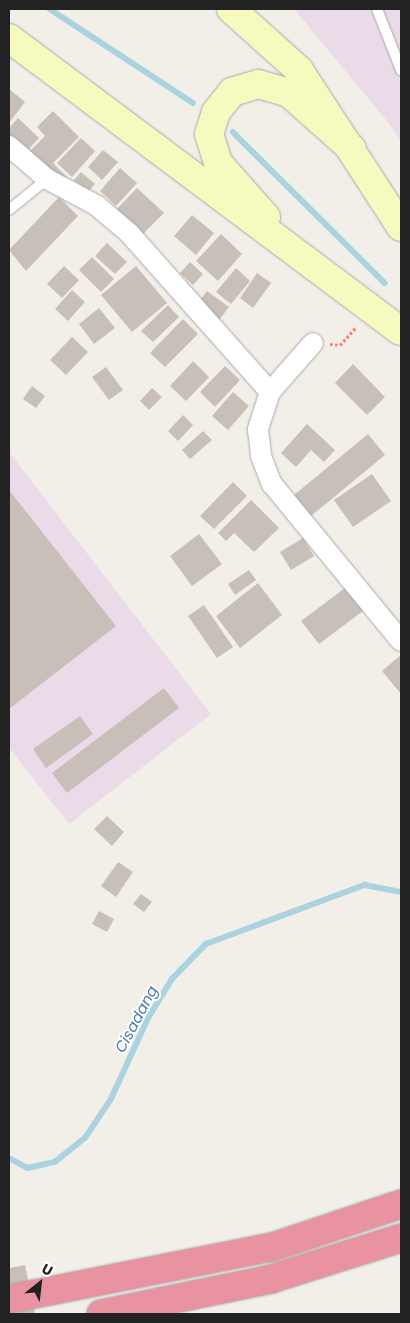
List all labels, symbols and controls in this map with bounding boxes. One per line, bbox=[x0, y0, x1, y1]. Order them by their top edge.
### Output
water label: Cisadang bbox=[111, 982, 161, 1056]
north arrow bbox=[15, 1258, 65, 1308]
text: U bbox=[38, 1259, 56, 1281]

